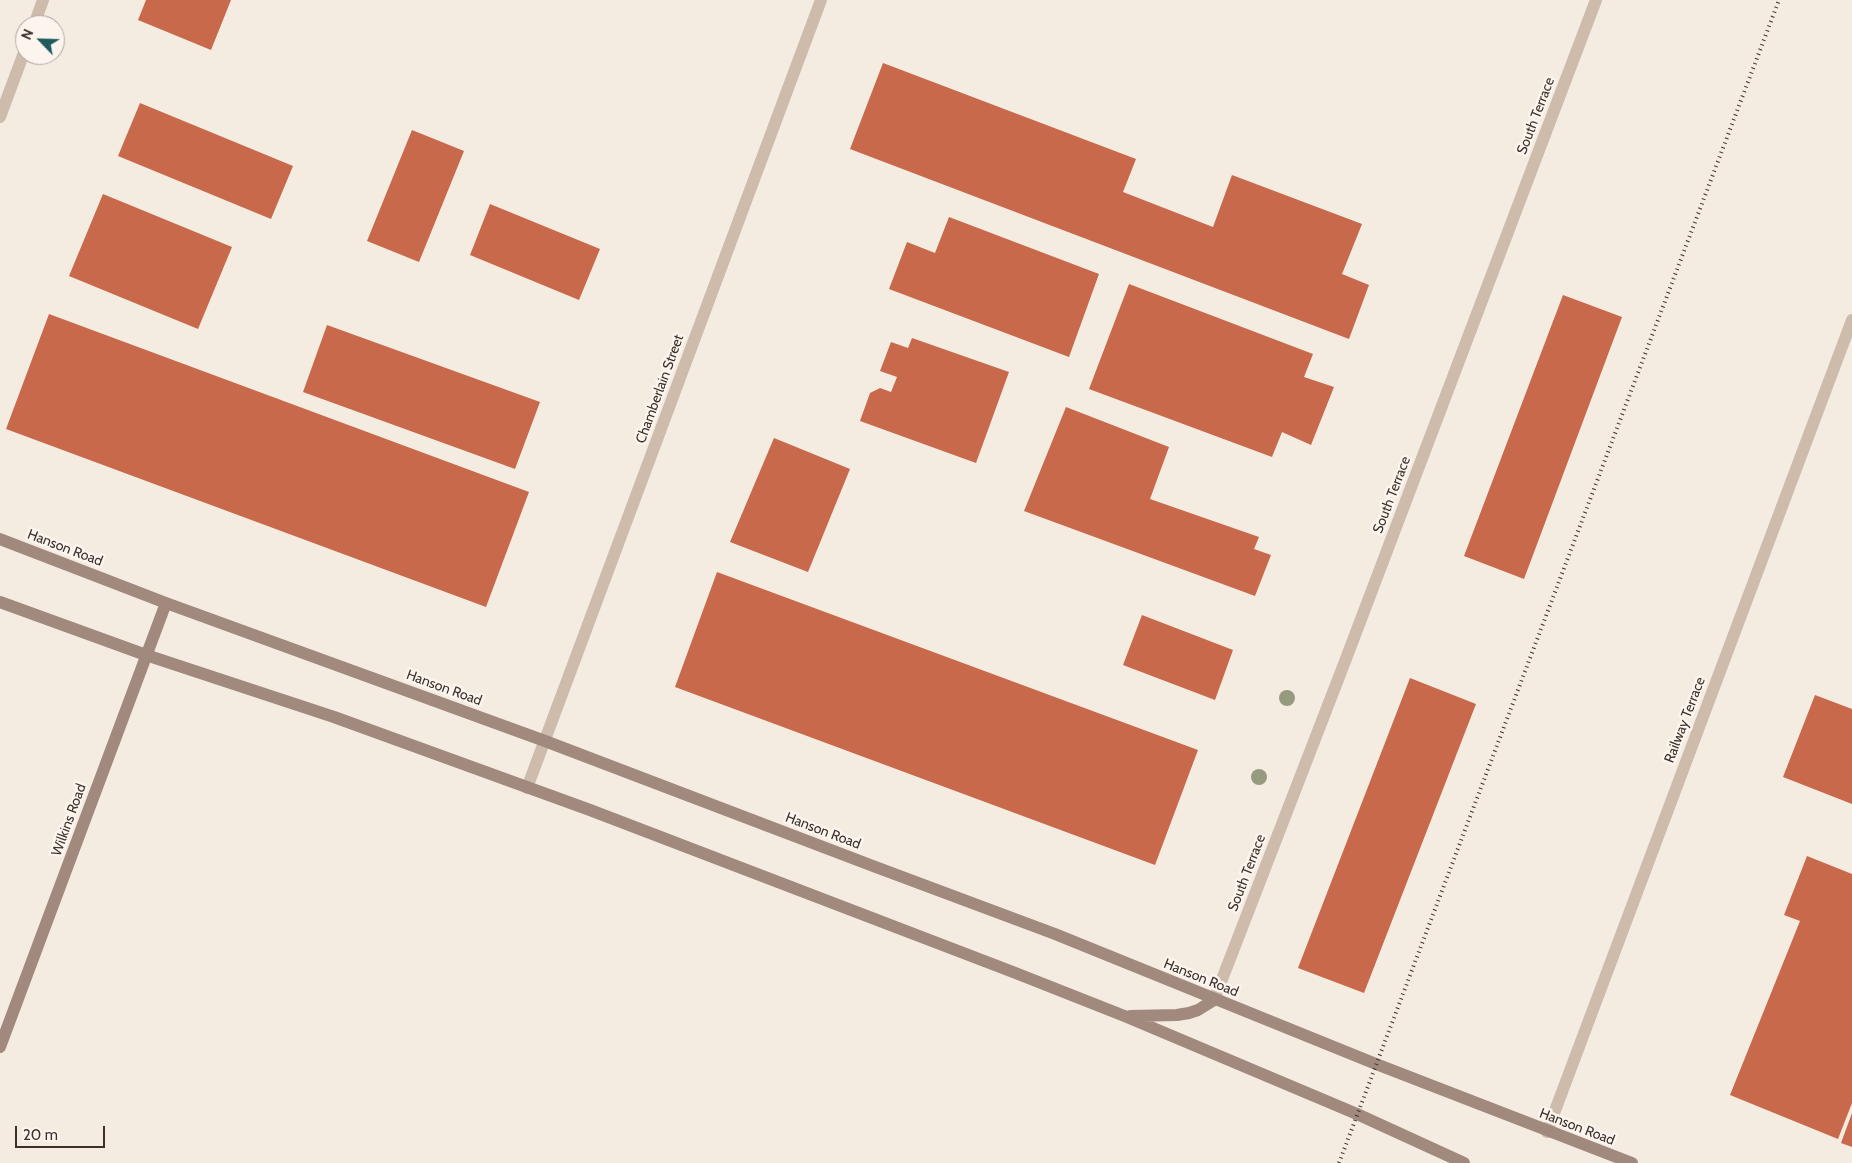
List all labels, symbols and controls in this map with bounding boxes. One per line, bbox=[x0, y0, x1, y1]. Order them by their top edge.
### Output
north arrow bbox=[15, 15, 65, 65]
text: N bbox=[17, 26, 37, 42]
street label: South Terrace bbox=[1514, 75, 1558, 157]
street label: Chamberlain Street bbox=[633, 332, 687, 446]
street label: South Terrace bbox=[1370, 454, 1414, 536]
street label: Hanson Road bbox=[25, 526, 105, 570]
street label: Hanson Road bbox=[404, 667, 484, 709]
street label: Railway Terrace bbox=[1661, 675, 1709, 765]
street label: Wilkins Road bbox=[48, 782, 90, 858]
street label: Hanson Road bbox=[783, 809, 863, 853]
street label: South Terrace bbox=[1225, 832, 1269, 914]
street label: Hanson Road bbox=[1161, 955, 1241, 1001]
street label: Hanson Road bbox=[1537, 1105, 1617, 1149]
scale bar bbox=[18, 1116, 108, 1148]
text: 20 m bbox=[23, 1126, 58, 1144]

